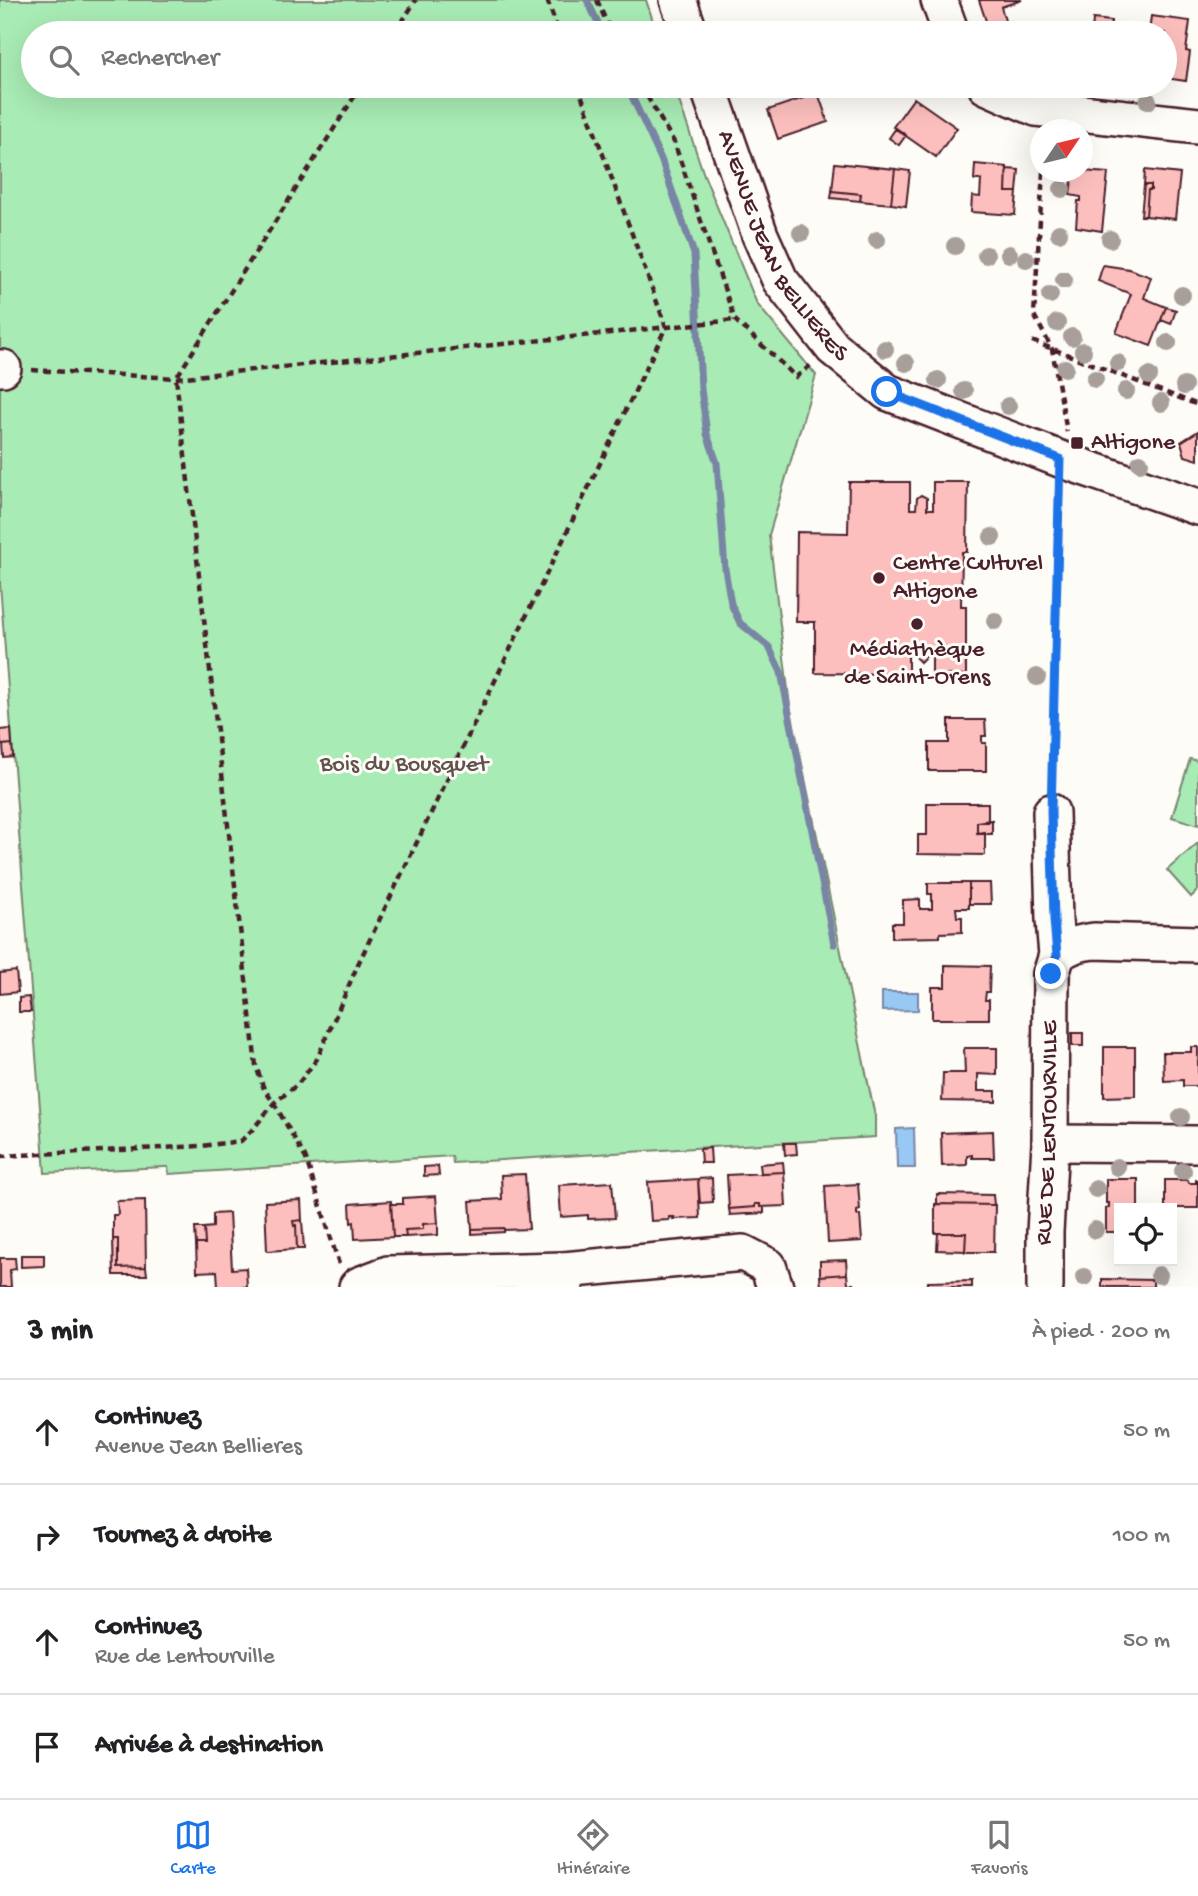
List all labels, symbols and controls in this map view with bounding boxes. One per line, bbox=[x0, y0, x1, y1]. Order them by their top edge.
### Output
search box bbox=[21, 21, 1177, 98]
icon: search bbox=[45, 41, 83, 79]
text: Rechercher bbox=[101, 44, 219, 75]
north arrow bbox=[1030, 119, 1093, 182]
street label: AVENUE JEAN BELLIERES bbox=[710, 127, 854, 369]
route start bbox=[871, 376, 902, 407]
place label: Altigone bbox=[1091, 429, 1176, 458]
marker: Altigone bbox=[1069, 435, 1085, 451]
place label: Centre Culturel Altigone bbox=[893, 550, 1043, 607]
marker: Centre Culturel Altigone bbox=[871, 570, 887, 586]
marker: Médiathèque de Saint-Orens bbox=[909, 616, 925, 632]
place label: Médiathèque de Saint-Orens bbox=[844, 636, 991, 693]
park label: Bois du Bousquet bbox=[319, 751, 490, 780]
route end bbox=[1035, 958, 1066, 989]
street label: RUE DE LENTOURVILLE bbox=[1030, 1020, 1065, 1245]
map controls bbox=[1114, 1203, 1177, 1266]
button: locate bbox=[1114, 1203, 1177, 1266]
text: 3 min bbox=[28, 1315, 93, 1350]
text: À pied · 200 m bbox=[1032, 1319, 1170, 1346]
text: Continuez bbox=[95, 1403, 201, 1434]
icon: ahead bbox=[28, 1413, 66, 1451]
text: 50 m bbox=[1123, 1418, 1170, 1445]
text: Avenue Jean Bellieres bbox=[95, 1434, 302, 1461]
icon: right bbox=[28, 1518, 66, 1556]
text: Tournez à droite bbox=[95, 1521, 272, 1552]
text: 100 m bbox=[1113, 1523, 1170, 1550]
text: Continuez bbox=[95, 1613, 201, 1644]
icon: ahead bbox=[28, 1623, 66, 1661]
text: 50 m bbox=[1123, 1628, 1170, 1655]
text: Rue de Lentourville bbox=[95, 1644, 275, 1671]
icon: arrive bbox=[28, 1728, 66, 1766]
text: Arrivée à destination bbox=[95, 1731, 323, 1762]
tab: Carte bbox=[171, 1816, 216, 1881]
tab: Itinéraire bbox=[557, 1816, 630, 1881]
tab: Favoris bbox=[971, 1816, 1027, 1881]

